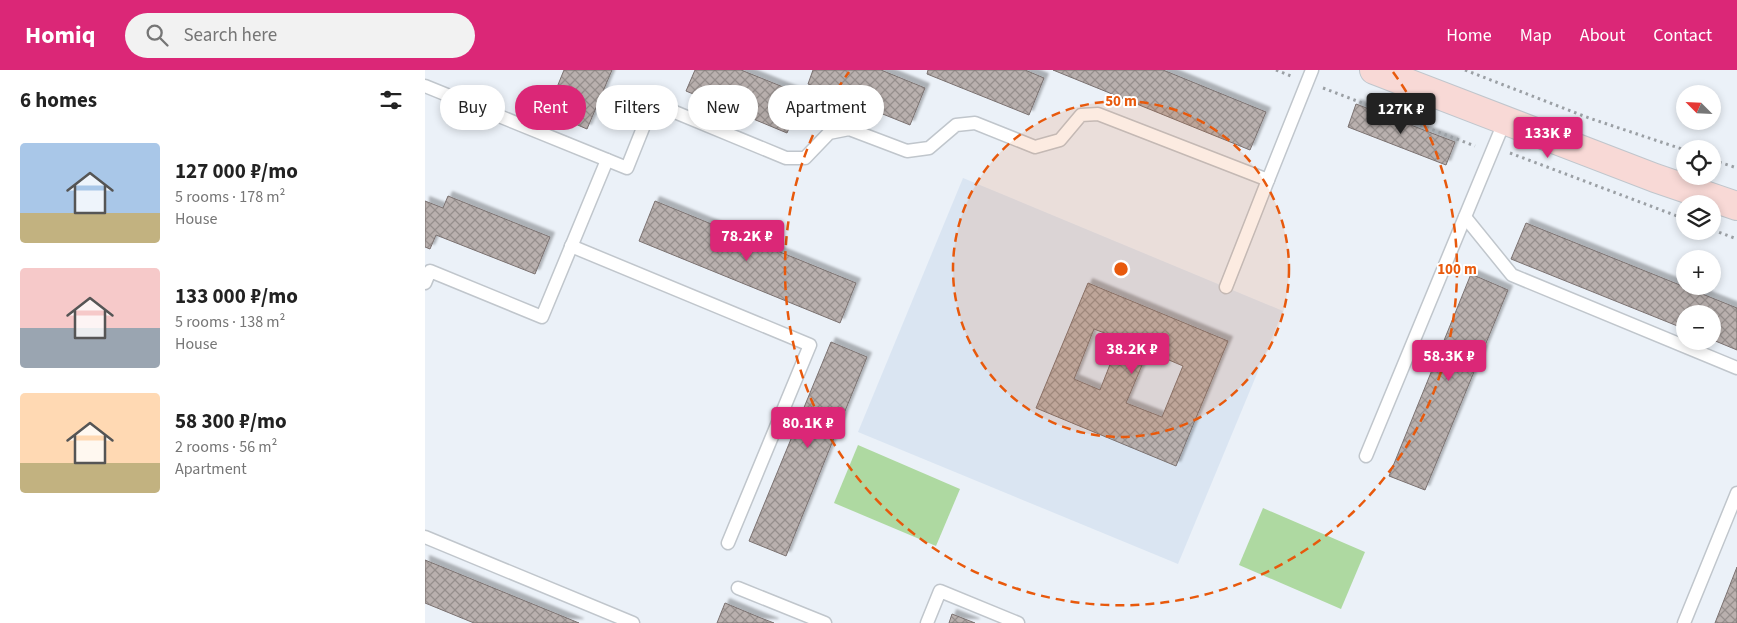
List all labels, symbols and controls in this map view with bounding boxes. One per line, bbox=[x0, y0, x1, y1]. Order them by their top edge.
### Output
search box bbox=[125, 13, 475, 58]
text: Homiq bbox=[25, 18, 95, 53]
icon: search bbox=[143, 21, 171, 49]
text: Search here bbox=[183, 22, 277, 49]
text: Home bbox=[1446, 23, 1492, 48]
text: Map bbox=[1520, 23, 1552, 48]
text: About bbox=[1580, 23, 1625, 48]
text: Contact bbox=[1653, 23, 1712, 48]
text: 6 homes bbox=[20, 85, 97, 115]
chip: Buy bbox=[440, 85, 505, 130]
chip: Rent bbox=[515, 85, 586, 130]
chip: Filters bbox=[596, 85, 678, 130]
chip: New bbox=[688, 85, 758, 130]
chip: Apartment bbox=[768, 85, 884, 130]
north arrow bbox=[1676, 85, 1721, 130]
map controls bbox=[1676, 85, 1721, 350]
icon: filters bbox=[377, 86, 405, 114]
text: 50 m bbox=[1105, 91, 1137, 112]
pin: 127K ₽ bbox=[1360, 92, 1442, 135]
text: 127K ₽ bbox=[1378, 98, 1424, 120]
pin: 133K ₽ bbox=[1507, 116, 1589, 159]
text: 133K ₽ bbox=[1525, 122, 1571, 144]
button: locate bbox=[1676, 140, 1721, 185]
text: 127 000 ₽/mo bbox=[175, 156, 298, 186]
icon: home bbox=[60, 163, 120, 223]
text: 5 rooms · 178 m² bbox=[175, 186, 285, 208]
button: layers bbox=[1676, 195, 1721, 240]
text: House bbox=[175, 208, 217, 230]
pin: 78.2K ₽ bbox=[701, 220, 793, 262]
text: 78.2K ₽ bbox=[721, 225, 773, 247]
button: + bbox=[1676, 250, 1721, 295]
text: 100 m bbox=[1437, 259, 1477, 280]
centre of rings bbox=[1112, 260, 1130, 278]
text: 133 000 ₽/mo bbox=[175, 281, 298, 311]
icon: home bbox=[60, 288, 120, 348]
button: − bbox=[1676, 305, 1721, 350]
text: 5 rooms · 138 m² bbox=[175, 311, 285, 333]
pin: 38.2K ₽ bbox=[1086, 332, 1178, 375]
text: House bbox=[175, 333, 217, 355]
text: 38.2K ₽ bbox=[1106, 338, 1158, 360]
pin: 58.3K ₽ bbox=[1403, 340, 1495, 382]
text: 58.3K ₽ bbox=[1423, 345, 1475, 367]
text: 58 300 ₽/mo bbox=[175, 406, 287, 436]
pin: 80.1K ₽ bbox=[762, 406, 854, 449]
text: 80.1K ₽ bbox=[782, 412, 834, 434]
icon: home bbox=[60, 413, 120, 473]
text: 2 rooms · 56 m² bbox=[175, 436, 277, 458]
text: Apartment bbox=[175, 458, 247, 480]

